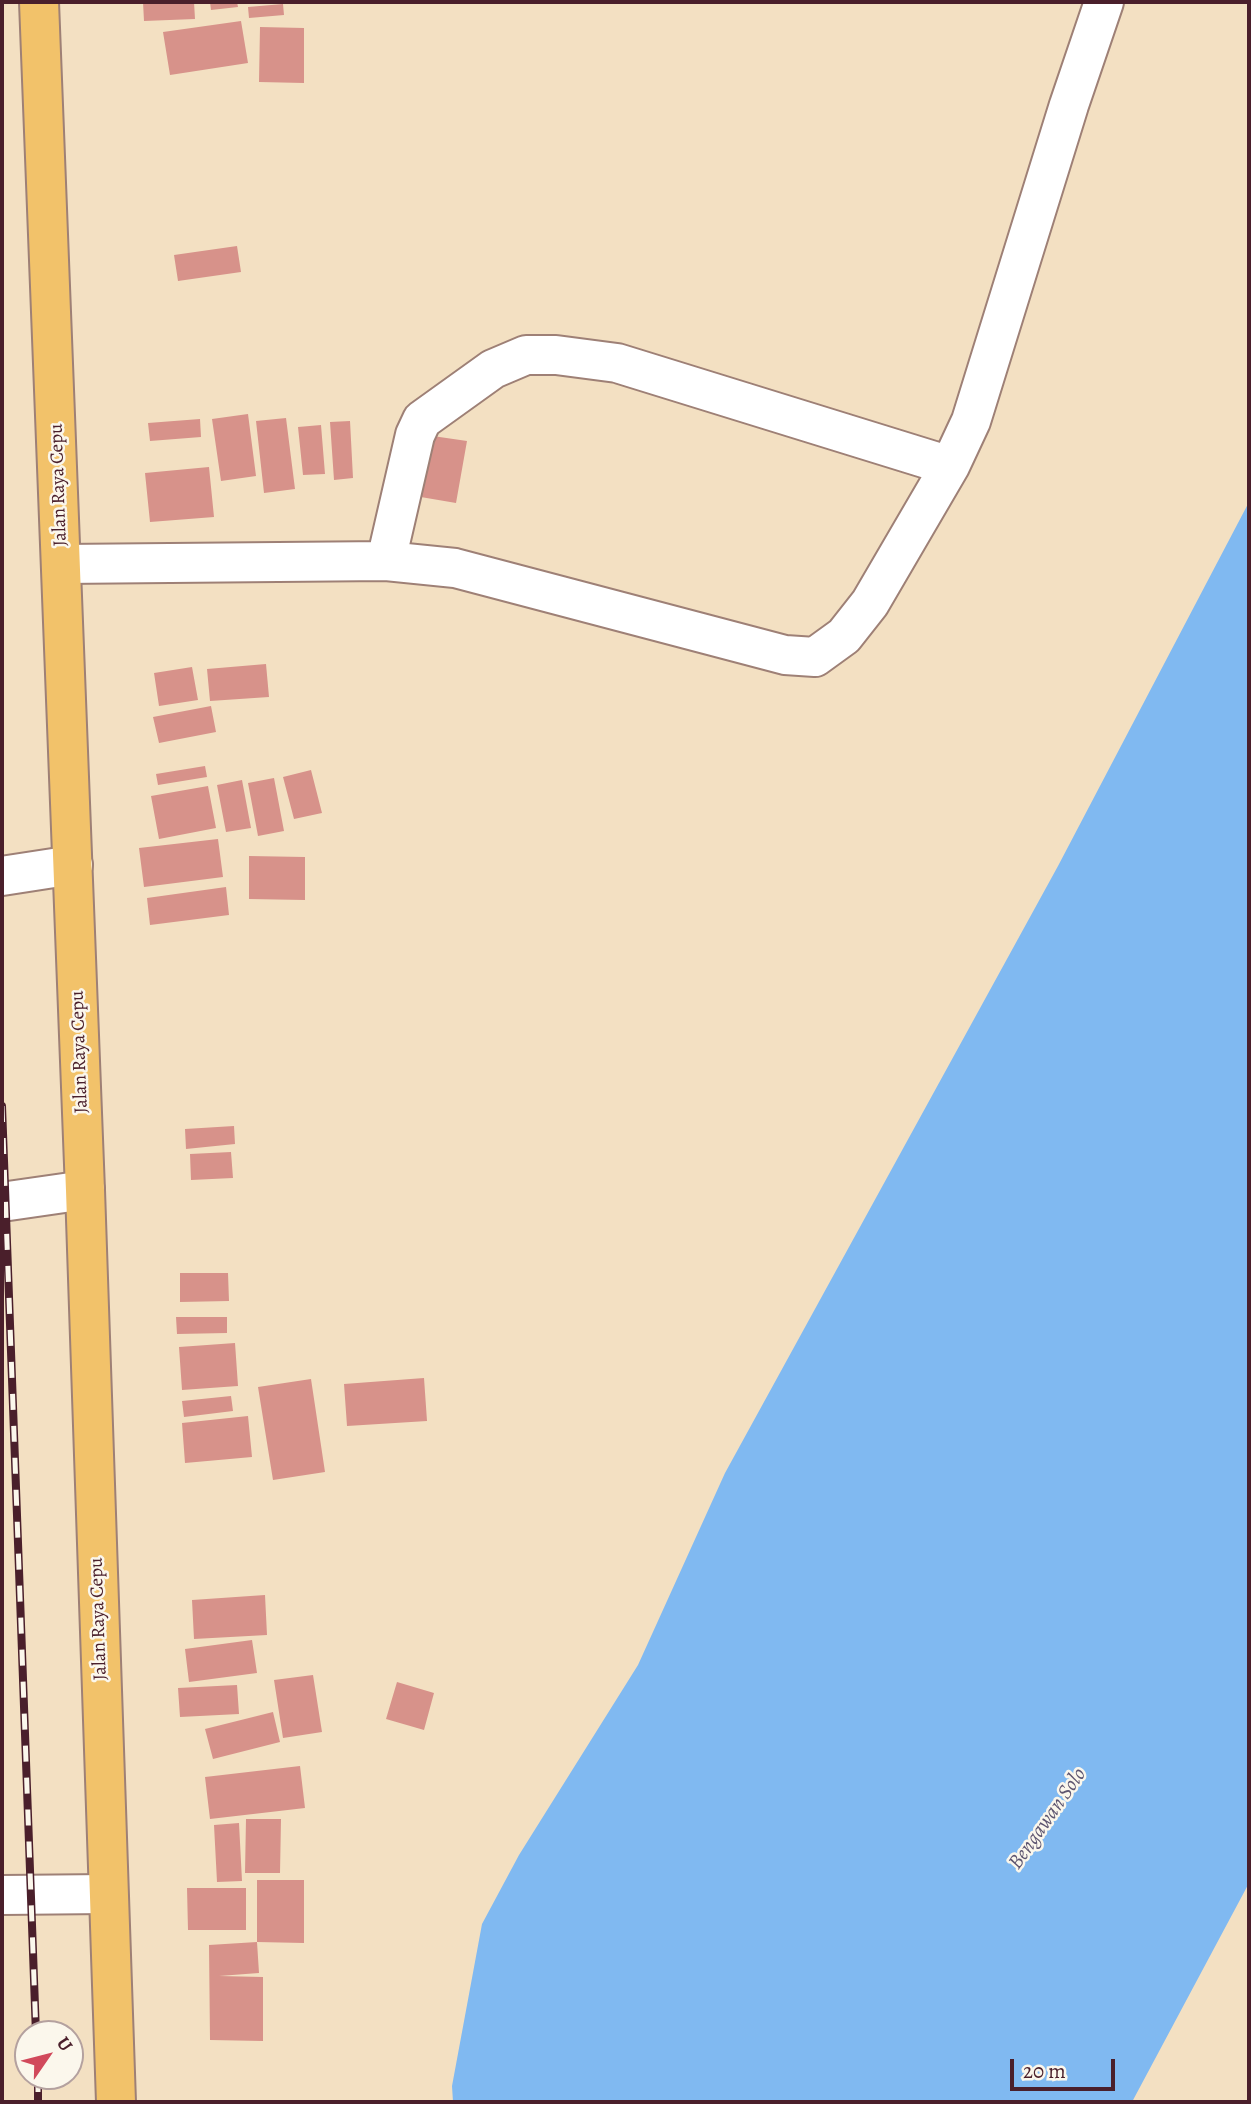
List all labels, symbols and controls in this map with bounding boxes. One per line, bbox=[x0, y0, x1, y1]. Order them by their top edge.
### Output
street label: Jalan Raya Cepu bbox=[45, 423, 73, 547]
street label: Jalan Raya Cepu bbox=[66, 990, 94, 1114]
street label: Jalan Raya Cepu bbox=[85, 1557, 113, 1681]
water label: Bengawan Solo bbox=[1004, 1763, 1092, 1875]
north arrow bbox=[14, 2020, 84, 2090]
text: U bbox=[50, 2032, 79, 2057]
scale bar bbox=[1013, 2044, 1118, 2088]
text: 20 m bbox=[1023, 2057, 1066, 2085]

